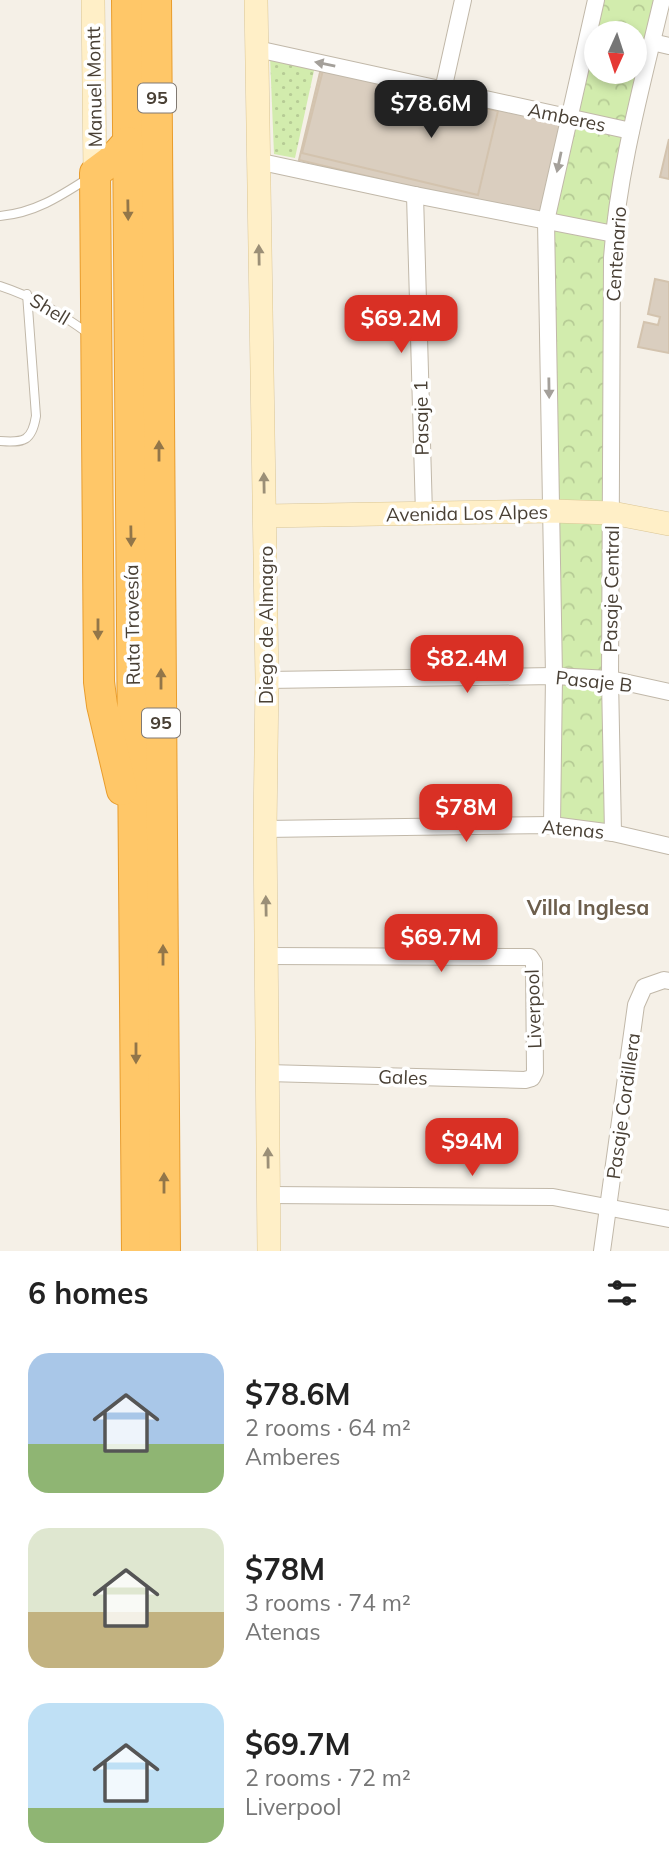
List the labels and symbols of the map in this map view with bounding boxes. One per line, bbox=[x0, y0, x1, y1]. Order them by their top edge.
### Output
north arrow bbox=[584, 21, 648, 84]
street label: Manuel Montt bbox=[81, 26, 107, 148]
one-way arrow bbox=[314, 58, 336, 69]
pin: $78.6M bbox=[374, 80, 488, 140]
road number: 95 bbox=[138, 84, 176, 113]
street label: Amberes bbox=[526, 97, 608, 137]
one-way arrow bbox=[553, 151, 564, 173]
one-way arrow bbox=[122, 200, 134, 222]
street label: Centenario bbox=[601, 206, 631, 302]
one-way arrow bbox=[254, 244, 265, 266]
street label: Shell bbox=[26, 288, 74, 330]
pin: $69.2M bbox=[344, 296, 458, 355]
one-way arrow bbox=[543, 377, 555, 399]
street label: Pasaje 1 bbox=[408, 380, 434, 456]
one-way arrow bbox=[153, 440, 165, 462]
one-way arrow bbox=[258, 472, 270, 494]
street label: Avenida Los Alpes bbox=[386, 500, 548, 526]
one-way arrow bbox=[125, 525, 137, 547]
street label: Pasaje Central bbox=[598, 525, 624, 653]
street label: Diego de Almagro bbox=[254, 546, 278, 704]
street label: Ruta Travesía bbox=[119, 564, 145, 686]
one-way arrow bbox=[92, 618, 104, 640]
pin: $82.4M bbox=[410, 636, 524, 695]
street label: Pasaje B bbox=[555, 665, 633, 697]
one-way arrow bbox=[155, 668, 167, 690]
road number: 95 bbox=[142, 708, 180, 738]
pin: $78M bbox=[425, 784, 507, 844]
street label: Atenas bbox=[541, 814, 605, 844]
district label: Villa Inglesa bbox=[526, 894, 649, 920]
one-way arrow bbox=[260, 895, 272, 917]
pin: $69.7M bbox=[384, 914, 498, 974]
one-way arrow bbox=[157, 944, 169, 966]
street label: Liverpool bbox=[520, 969, 546, 1049]
street label: Pasaje Cordillera bbox=[601, 1031, 645, 1181]
one-way arrow bbox=[130, 1042, 142, 1064]
street label: Gales bbox=[378, 1064, 428, 1090]
pin: $94M bbox=[431, 1118, 513, 1178]
one-way arrow bbox=[262, 1147, 274, 1169]
one-way arrow bbox=[158, 1172, 170, 1194]

